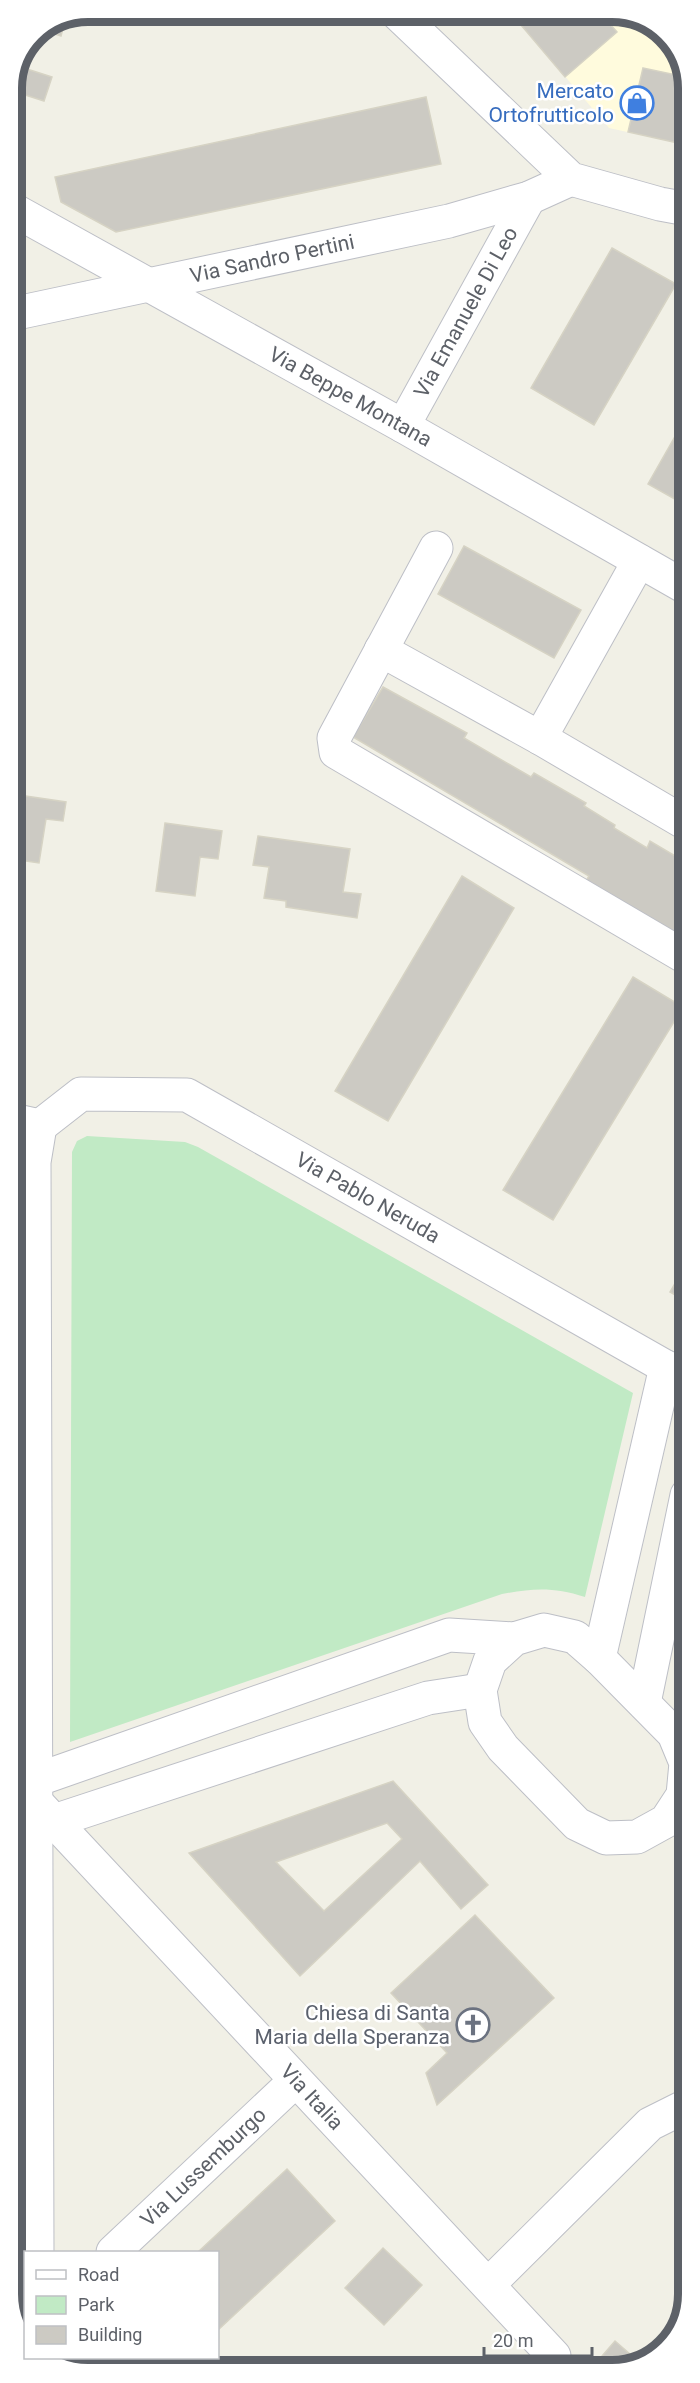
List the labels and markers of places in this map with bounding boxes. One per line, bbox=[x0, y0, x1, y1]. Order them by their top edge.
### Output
place label: Mercato Ortofrutticolo bbox=[488, 79, 614, 127]
shop icon: Mercato Ortofrutticolo bbox=[619, 85, 655, 121]
place label: Chiesa di Santa Maria della Speranza bbox=[255, 2001, 450, 2049]
church icon: Chiesa di Santa Maria della Speranza bbox=[455, 2007, 491, 2043]

